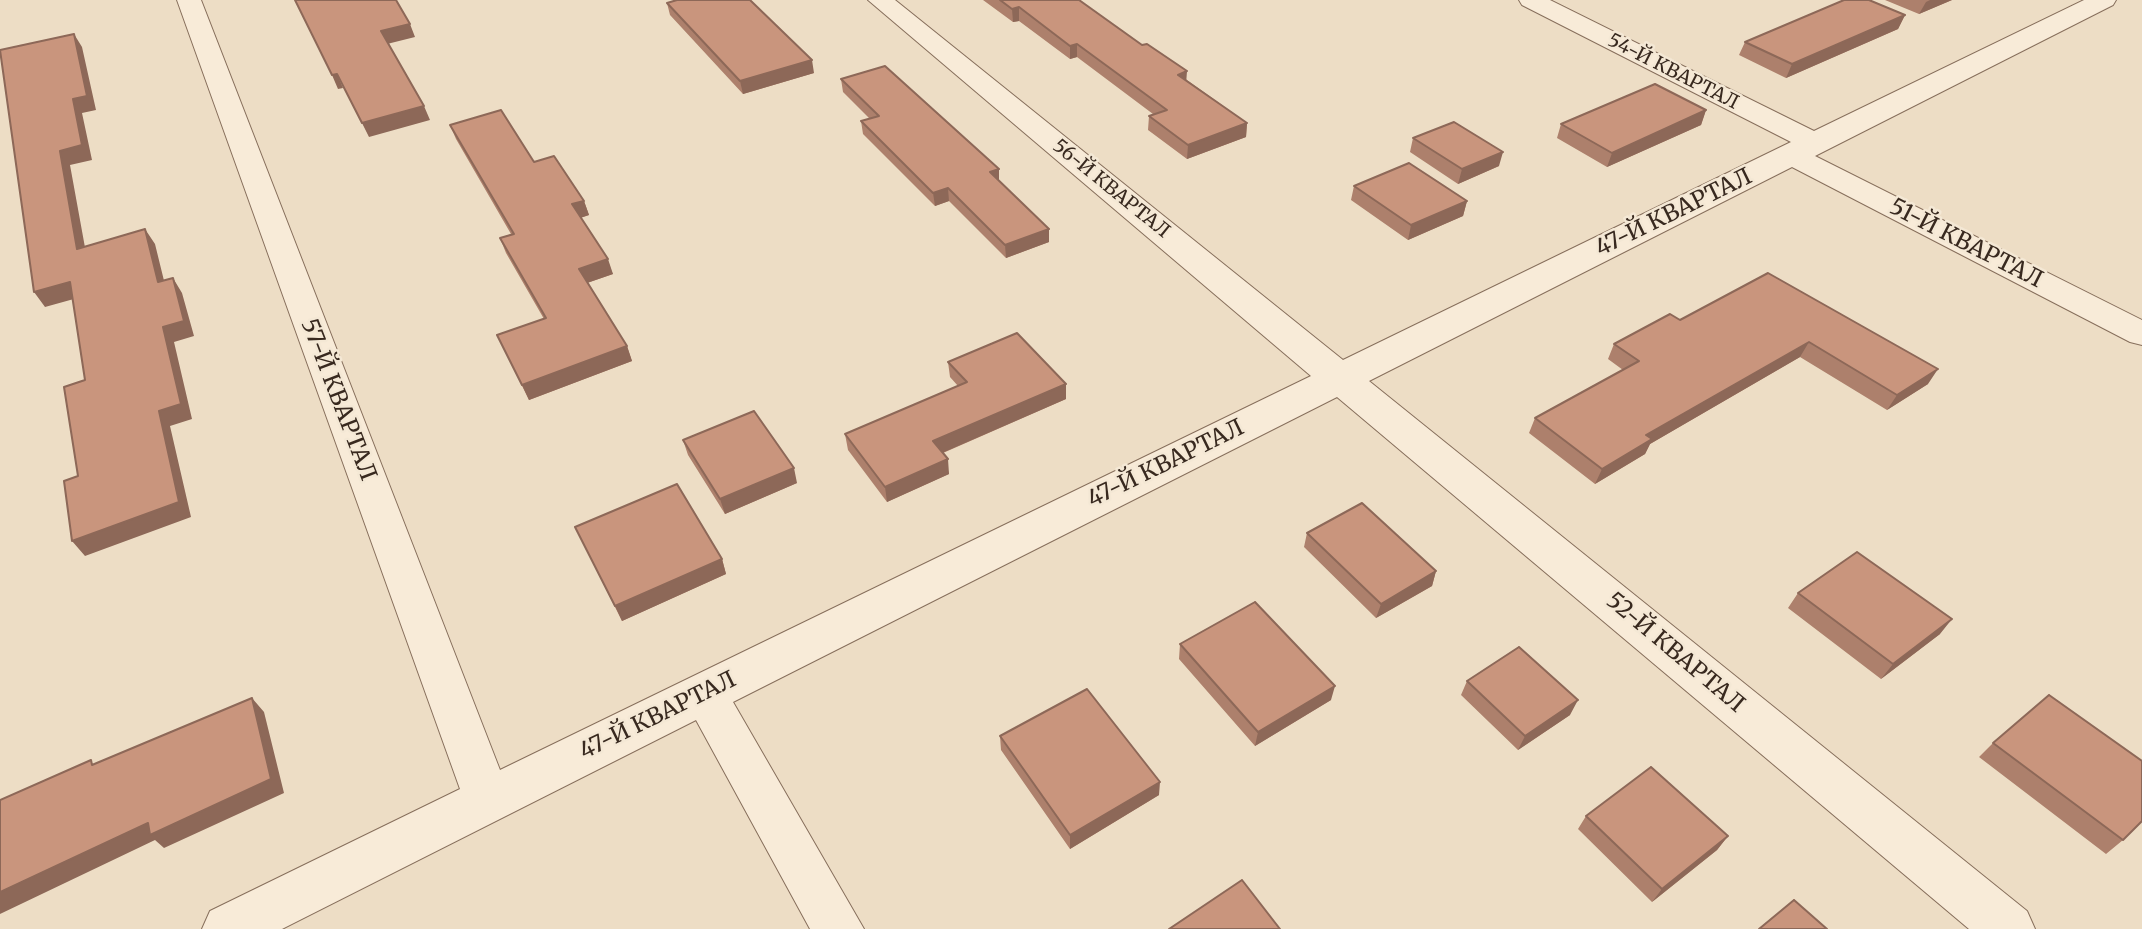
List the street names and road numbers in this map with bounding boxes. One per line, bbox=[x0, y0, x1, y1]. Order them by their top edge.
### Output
street label: 54-Й КВАРТАЛ bbox=[1604, 29, 1742, 115]
street label: 56-Й КВАРТАЛ bbox=[1048, 135, 1174, 243]
street label: 47-Й КВАРТАЛ bbox=[1591, 163, 1757, 263]
street label: 51-Й КВАРТАЛ bbox=[1885, 194, 2047, 294]
street label: 57-Й КВАРТАЛ bbox=[294, 315, 382, 485]
street label: 47-Й КВАРТАЛ bbox=[1083, 414, 1249, 514]
street label: 52-Й КВАРТАЛ bbox=[1600, 587, 1750, 719]
street label: 47-Й КВАРТАЛ bbox=[575, 666, 741, 766]

